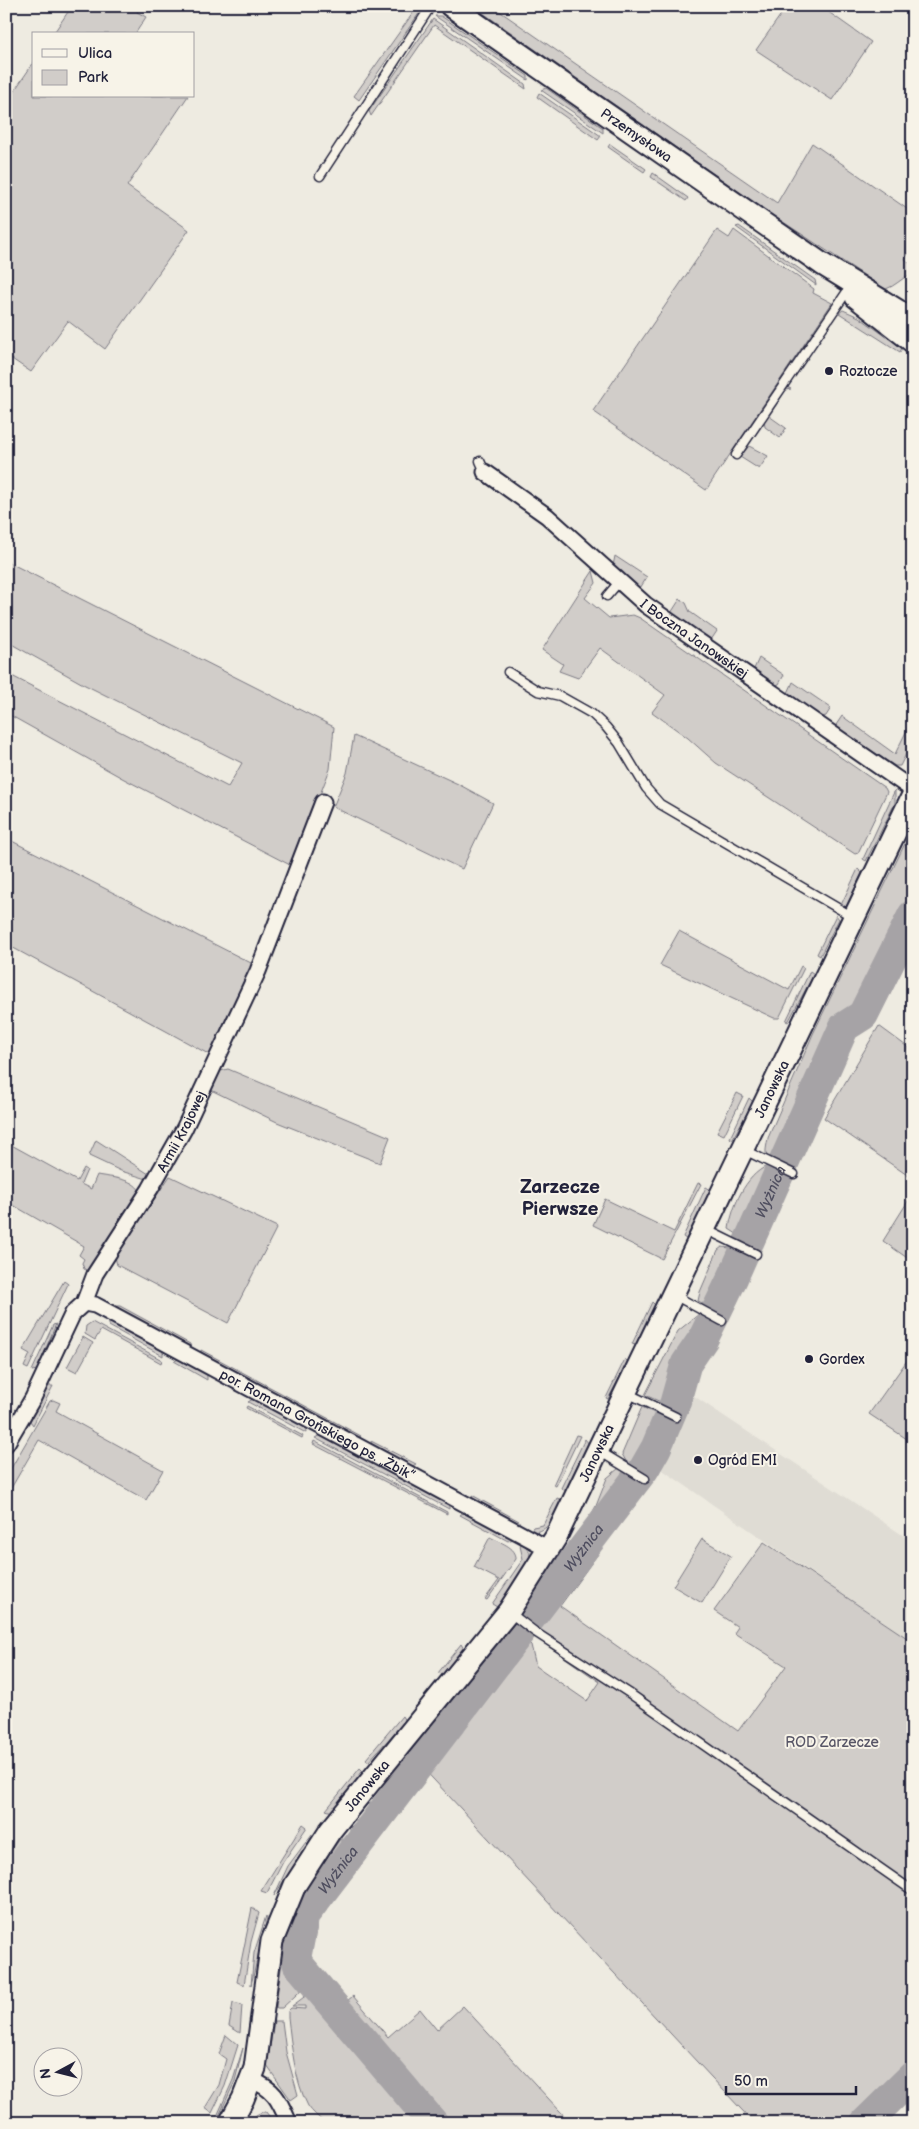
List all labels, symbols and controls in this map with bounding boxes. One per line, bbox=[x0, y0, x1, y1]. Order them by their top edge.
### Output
legend bbox=[32, 32, 195, 98]
text: Ulica bbox=[78, 44, 112, 63]
text: Park bbox=[78, 68, 109, 87]
street label: Przemysłowa bbox=[598, 104, 676, 166]
place label: Roztocze bbox=[839, 363, 898, 380]
marker: Roztocze bbox=[823, 365, 835, 377]
street label: I Boczna Janowskiej bbox=[637, 595, 752, 682]
street label: Janowska bbox=[751, 1057, 793, 1120]
street label: Armii Krajowej bbox=[153, 1088, 209, 1175]
water label: Wyżnica bbox=[751, 1163, 791, 1221]
district label: Zarzecze Pierwsze bbox=[520, 1176, 600, 1221]
place label: Gordex bbox=[819, 1351, 865, 1368]
marker: Gordex bbox=[803, 1353, 815, 1365]
street label: por. Romana Grońskiego ps. „Żbik” bbox=[217, 1365, 418, 1484]
street label: Janowska bbox=[575, 1422, 617, 1485]
place label: Ogród EMI bbox=[708, 1452, 777, 1469]
marker: Ogród EMI bbox=[692, 1454, 704, 1466]
water label: Wyżnica bbox=[559, 1520, 608, 1576]
park label: ROD Zarzecze bbox=[785, 1734, 879, 1751]
street label: Janowska bbox=[341, 1756, 393, 1815]
water label: Wyżnica bbox=[314, 1842, 363, 1898]
north arrow bbox=[32, 2046, 82, 2096]
scale bar bbox=[726, 2064, 856, 2096]
text: N bbox=[37, 2067, 55, 2080]
text: 50 m bbox=[734, 2072, 768, 2091]

